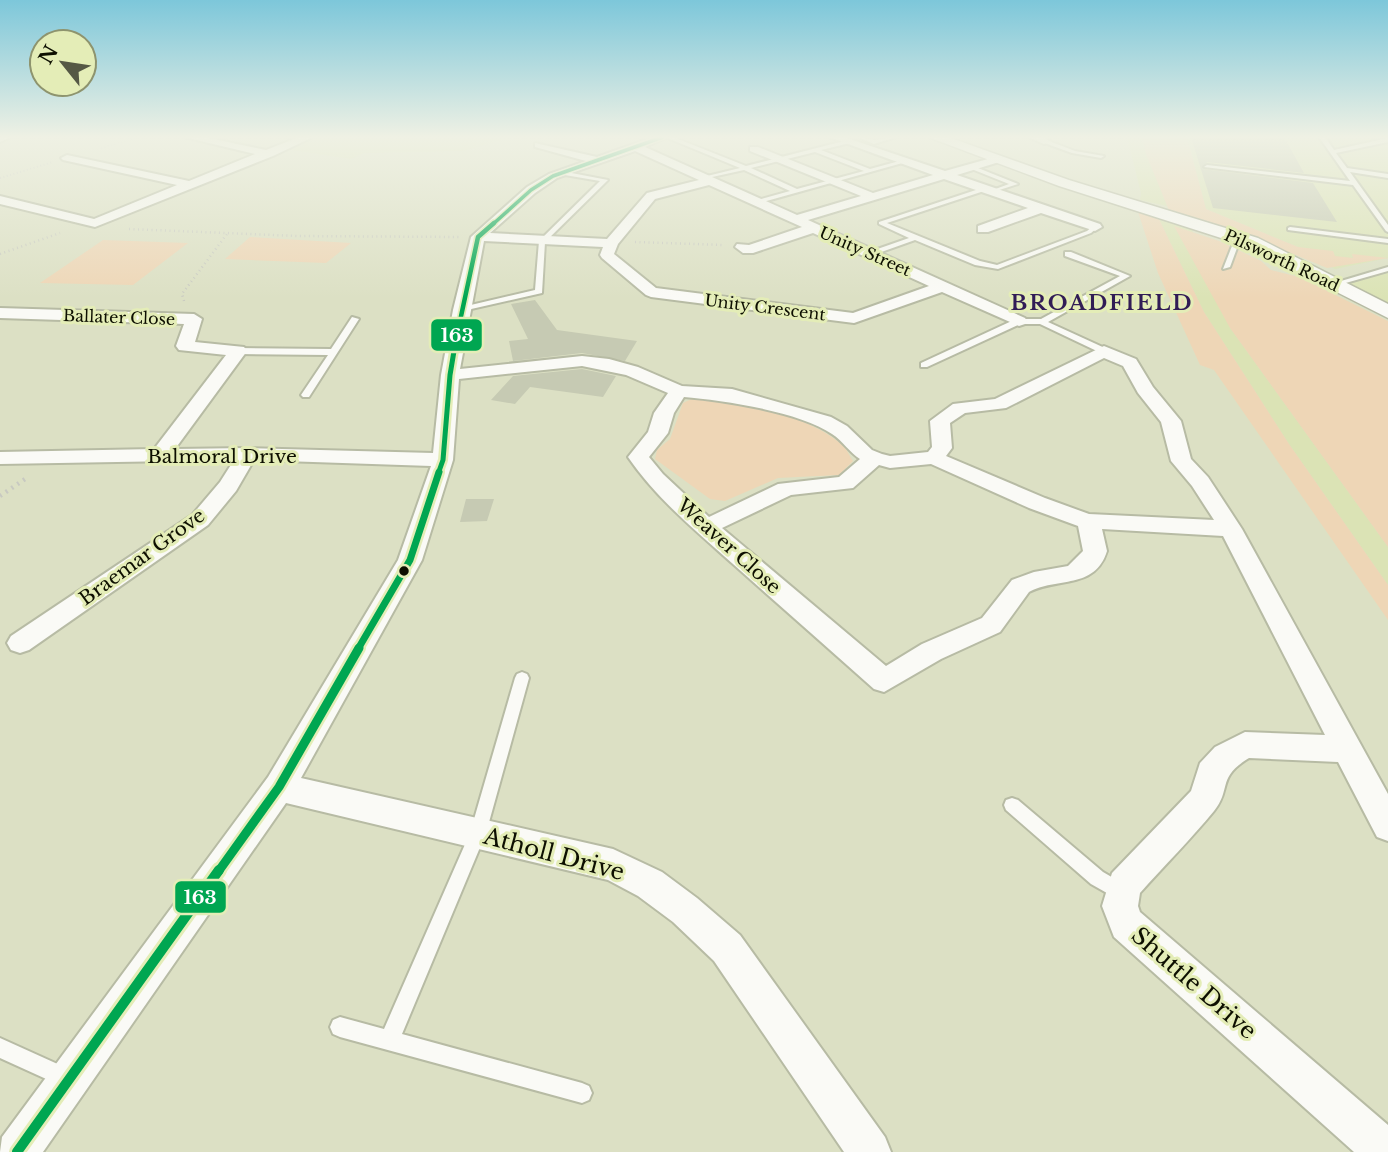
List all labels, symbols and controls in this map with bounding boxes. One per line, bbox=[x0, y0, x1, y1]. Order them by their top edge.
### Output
north arrow bbox=[28, 28, 98, 98]
text: N bbox=[34, 41, 63, 68]
street label: Unity Street bbox=[816, 222, 914, 280]
street label: Pilsworth Road bbox=[1221, 225, 1343, 295]
street label: Unity Crescent bbox=[703, 290, 827, 324]
district label: BROADFIELD bbox=[1010, 290, 1194, 316]
street label: Ballater Close bbox=[63, 305, 175, 329]
line badge: 163 bbox=[430, 318, 483, 352]
text: 163 bbox=[440, 324, 474, 347]
street label: Balmoral Drive bbox=[147, 445, 297, 468]
street label: Weaver Close bbox=[672, 493, 786, 598]
street label: Braemar Grove bbox=[75, 504, 209, 610]
unlabelled marker bbox=[397, 564, 411, 578]
street label: Atholl Drive bbox=[480, 822, 627, 886]
line badge: 163 bbox=[174, 880, 227, 914]
text: 163 bbox=[183, 886, 217, 909]
street label: Shuttle Drive bbox=[1126, 921, 1262, 1045]

